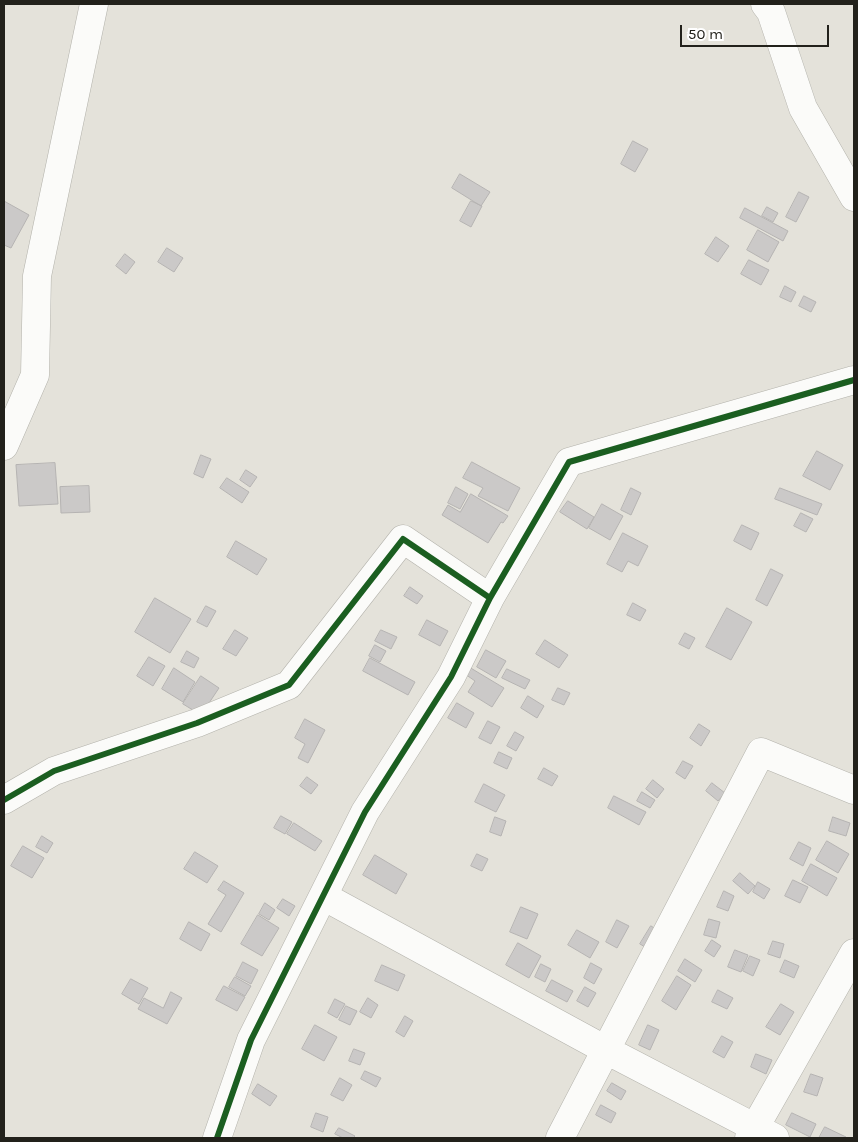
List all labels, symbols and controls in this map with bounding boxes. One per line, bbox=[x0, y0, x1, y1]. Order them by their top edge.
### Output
scale bar bbox=[683, 15, 832, 47]
text: 50 m bbox=[688, 25, 723, 43]

